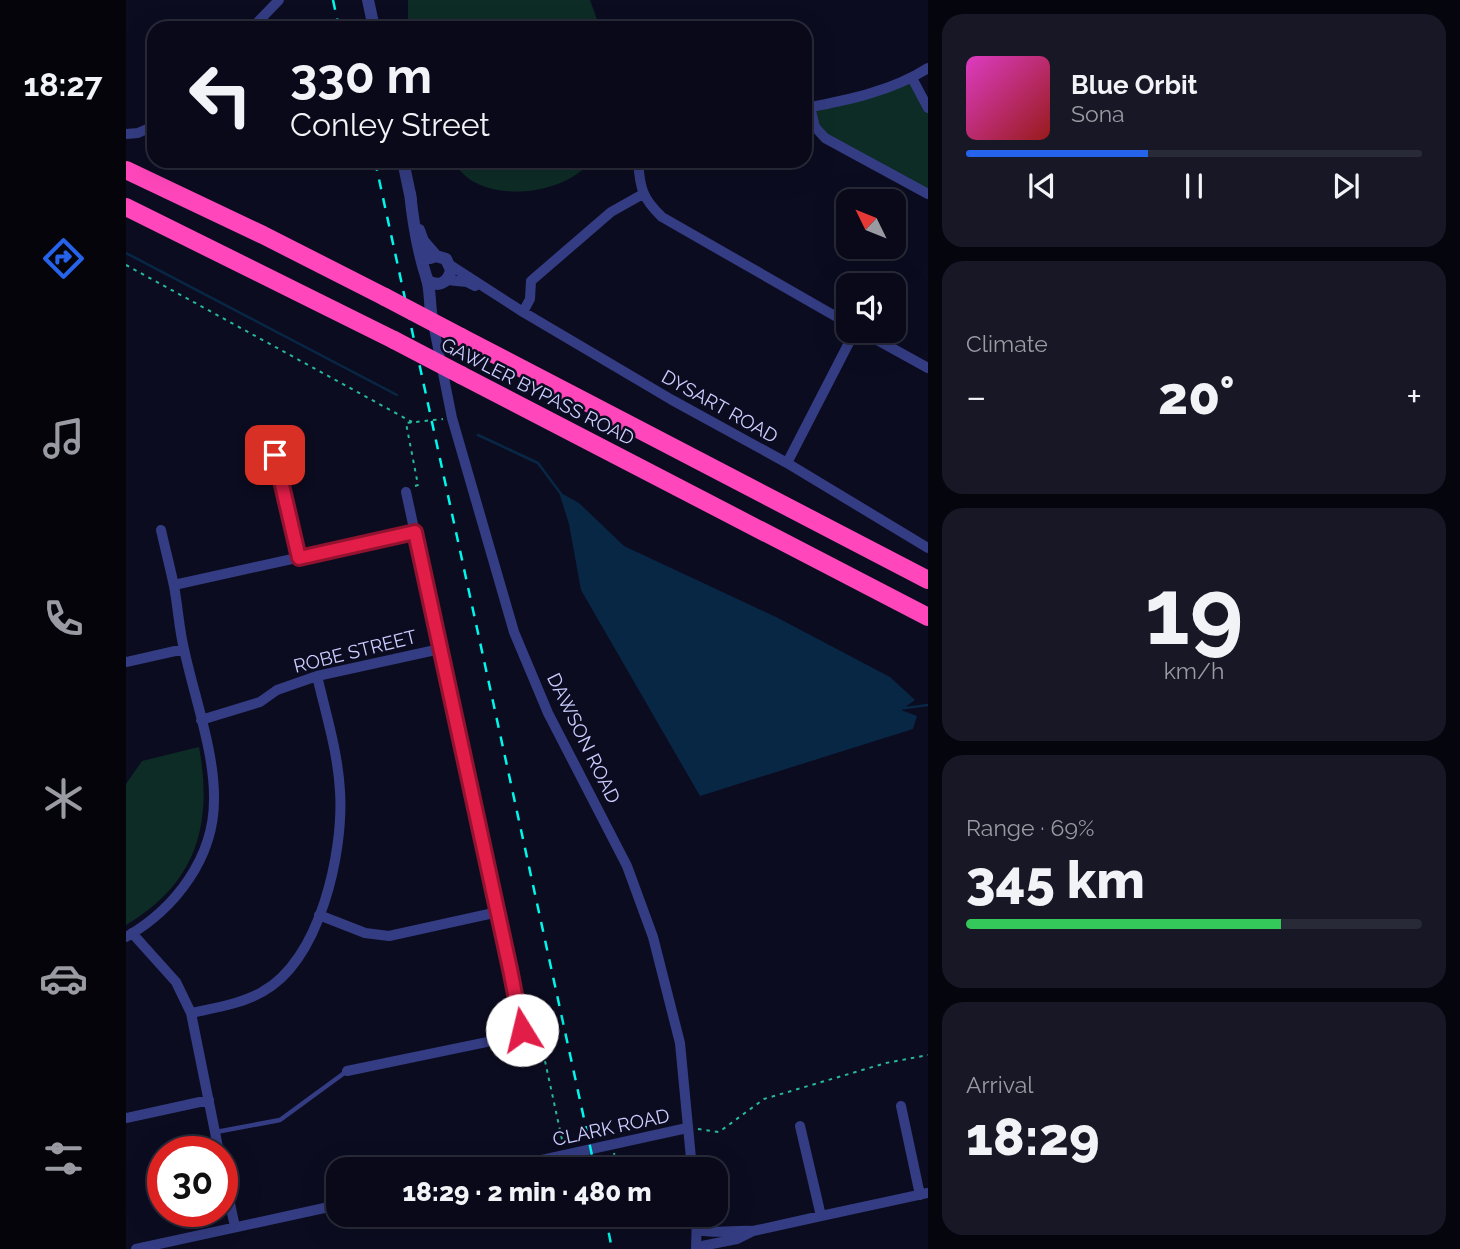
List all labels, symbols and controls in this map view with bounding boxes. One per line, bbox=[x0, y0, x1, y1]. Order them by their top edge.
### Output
text: 330 m bbox=[290, 47, 432, 104]
icon: left bbox=[175, 49, 266, 140]
text: 18:27 bbox=[23, 66, 103, 103]
text: Blue Orbit bbox=[1071, 70, 1198, 100]
text: Sona bbox=[1071, 100, 1125, 127]
text: Conley Street bbox=[290, 106, 490, 143]
icon: previous bbox=[1023, 167, 1061, 205]
icon: pause bbox=[1175, 167, 1213, 205]
icon: next bbox=[1327, 167, 1365, 205]
north arrow bbox=[836, 189, 906, 259]
map controls bbox=[836, 189, 906, 343]
icon: directions bbox=[39, 234, 88, 283]
button: sound bbox=[836, 273, 906, 343]
text: Climate bbox=[966, 330, 1048, 357]
street label: GAWLER BYPASS ROAD bbox=[438, 333, 638, 449]
street label: DYSART ROAD bbox=[658, 365, 782, 447]
text: 20° bbox=[1158, 365, 1235, 426]
text: − bbox=[966, 374, 986, 419]
text: + bbox=[1406, 374, 1422, 419]
icon: music bbox=[39, 414, 88, 463]
pin bbox=[245, 425, 305, 485]
icon: arrive bbox=[256, 436, 294, 474]
text: 19 bbox=[1145, 558, 1243, 665]
icon: phone bbox=[39, 594, 88, 643]
street label: ROBE STREET bbox=[291, 625, 419, 677]
text: km/h bbox=[1164, 657, 1224, 684]
street label: DAWSON ROAD bbox=[543, 669, 625, 807]
icon: climate bbox=[39, 774, 88, 823]
text: Range · 69% bbox=[966, 814, 1094, 841]
text: 345 km bbox=[966, 849, 1145, 910]
icon: car bbox=[39, 954, 88, 1003]
position arrow bbox=[485, 993, 559, 1067]
text: Arrival bbox=[966, 1071, 1033, 1098]
street label: CLARK ROAD bbox=[551, 1104, 671, 1150]
text: 18:29 bbox=[966, 1106, 1100, 1167]
icon: filters bbox=[39, 1134, 88, 1183]
speed limit sign: 30 bbox=[147, 1136, 238, 1227]
text: 18:29 · 2 min · 480 m bbox=[403, 1177, 651, 1207]

